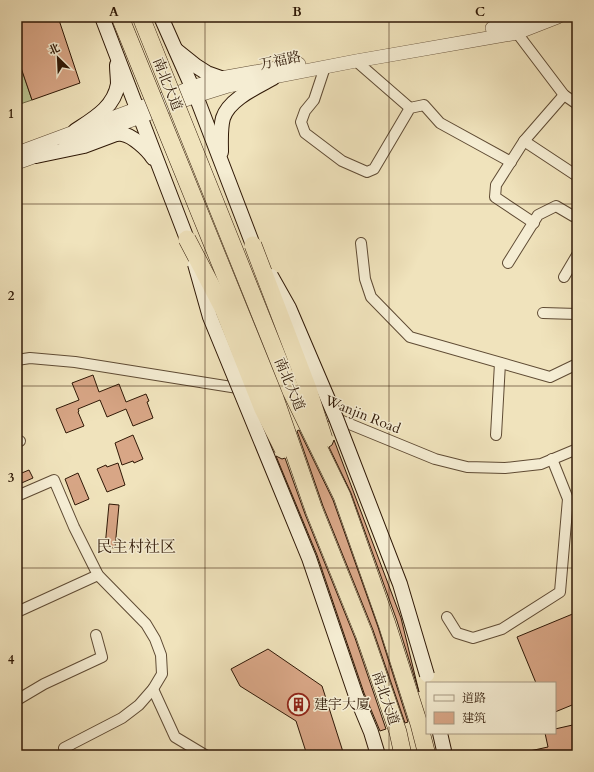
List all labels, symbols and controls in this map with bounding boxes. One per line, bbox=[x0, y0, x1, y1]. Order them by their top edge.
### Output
text: A bbox=[109, 3, 119, 21]
text: B bbox=[292, 3, 302, 21]
text: C bbox=[475, 3, 485, 21]
north arrow bbox=[38, 38, 78, 78]
text: 北 bbox=[46, 40, 62, 58]
street label: 万福路 bbox=[258, 47, 303, 74]
street label: 南北大道 bbox=[148, 55, 187, 114]
text: 1 bbox=[8, 105, 14, 123]
text: 2 bbox=[8, 287, 15, 305]
street label: 南北大道 bbox=[270, 355, 309, 414]
street label: Wanjin Road bbox=[321, 390, 404, 438]
text: 3 bbox=[8, 469, 15, 487]
district label: 民主村社区 bbox=[96, 536, 176, 558]
text: 4 bbox=[8, 651, 15, 669]
street label: 南北大道 bbox=[367, 669, 404, 728]
legend bbox=[426, 682, 556, 734]
text: 道路 bbox=[462, 690, 486, 706]
building icon: 建宇大厦 bbox=[285, 691, 311, 717]
place label: 建宇大厦 bbox=[314, 695, 370, 714]
text: 建筑 bbox=[462, 710, 486, 726]

